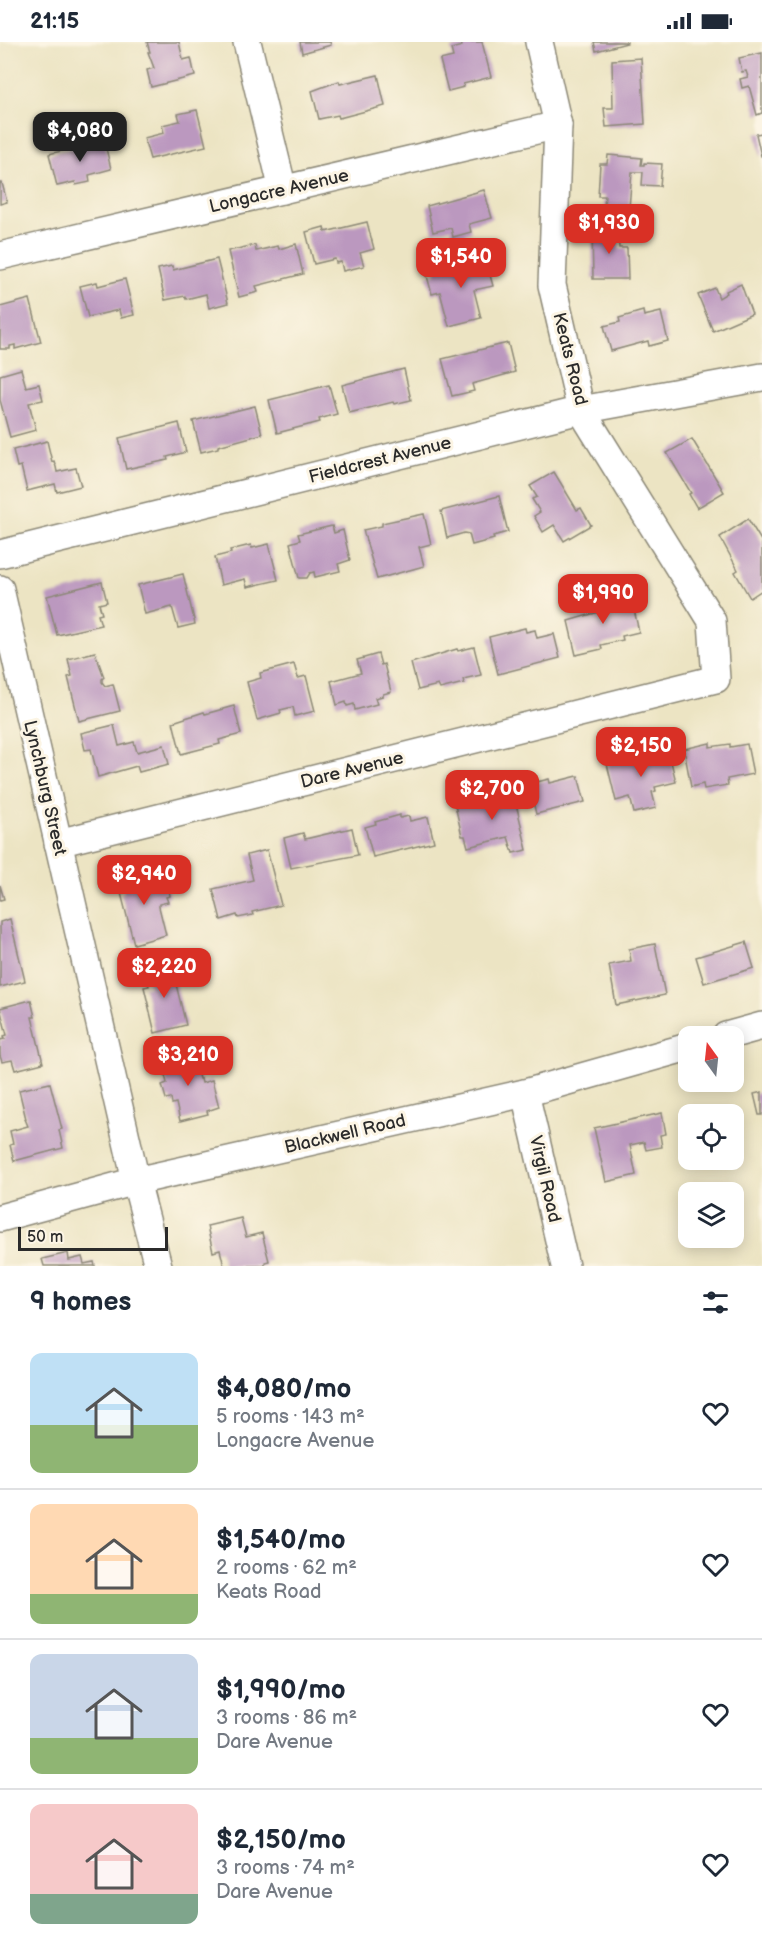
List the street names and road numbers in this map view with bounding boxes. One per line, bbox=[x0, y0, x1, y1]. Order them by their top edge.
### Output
street label: Longacre Avenue bbox=[207, 165, 351, 217]
street label: Keats Road bbox=[548, 310, 592, 408]
street label: Fieldcrest Avenue bbox=[307, 432, 454, 488]
street label: Lynchburg Street bbox=[19, 718, 71, 858]
street label: Dare Avenue bbox=[298, 747, 406, 793]
street label: Blackwell Road bbox=[282, 1110, 408, 1158]
street label: Virgil Road bbox=[525, 1134, 565, 1224]

